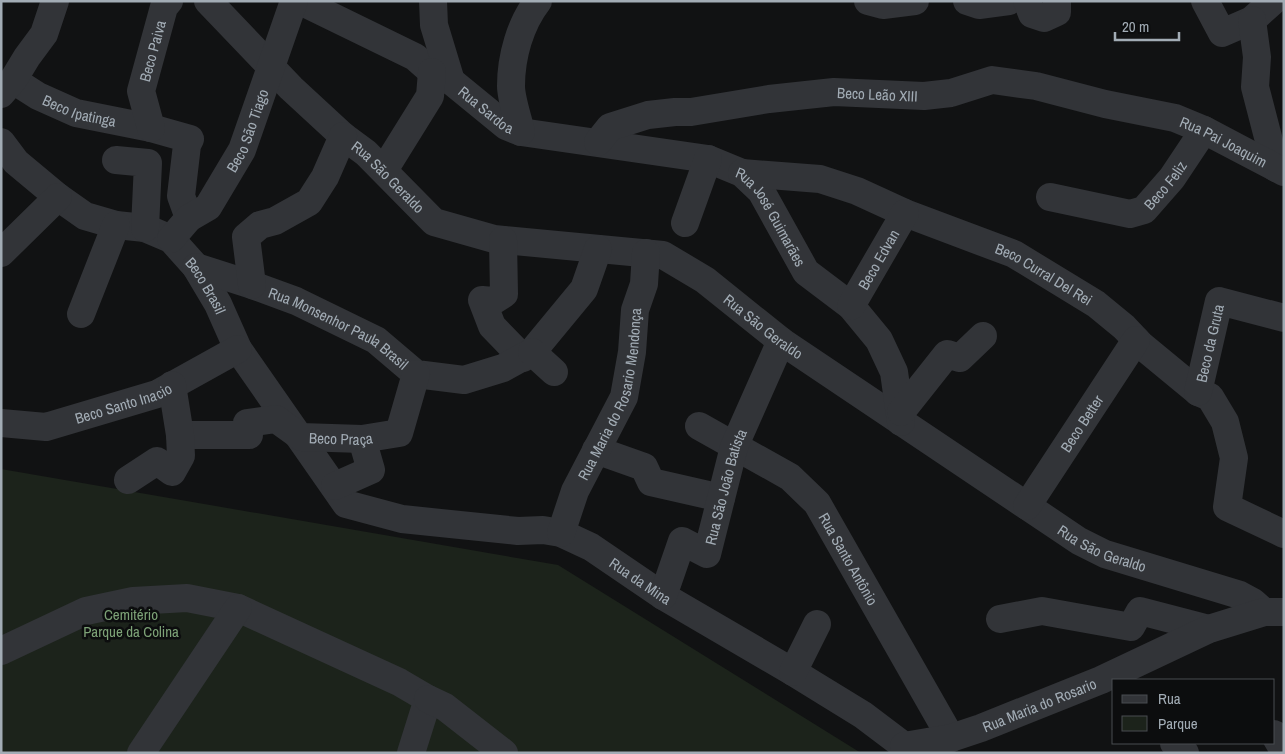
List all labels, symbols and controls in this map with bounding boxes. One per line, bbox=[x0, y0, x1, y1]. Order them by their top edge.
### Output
scale bar bbox=[1115, 10, 1179, 42]
text: 20 m bbox=[1122, 16, 1149, 37]
street label: Beco Paiva bbox=[134, 18, 170, 84]
street label: Rua Sardoa bbox=[454, 81, 517, 138]
street label: Beco Leão XIII bbox=[836, 82, 918, 106]
street label: Beco São Tiago bbox=[221, 86, 273, 176]
street label: Beco Ipatinga bbox=[39, 89, 118, 131]
street label: Rua Pai Joaquim bbox=[1177, 111, 1271, 172]
street label: Rua São Geraldo bbox=[348, 136, 430, 217]
street label: Beco Feliz bbox=[1139, 156, 1191, 214]
street label: Rua José Guimarães bbox=[733, 161, 811, 270]
street label: Beco Edvan bbox=[852, 225, 904, 293]
street label: Beco Curral Del Rei bbox=[992, 237, 1097, 310]
street label: Beco Brasil bbox=[181, 252, 231, 317]
street label: Rua Monsenhor Paula Brasil bbox=[266, 281, 413, 374]
street label: Rua São Geraldo bbox=[719, 289, 807, 364]
street label: Beco da Gruta bbox=[1190, 302, 1228, 384]
street label: Rua Maria do Rosario Mendonça bbox=[572, 307, 646, 484]
street label: Beco Santo Inacio bbox=[72, 377, 176, 428]
street label: Beco Better bbox=[1055, 391, 1108, 456]
street label: Rua São João Batista bbox=[699, 425, 751, 547]
street label: Beco Praça bbox=[309, 427, 374, 450]
street label: Rua Santo Antônio bbox=[814, 509, 884, 609]
street label: Rua São Geraldo bbox=[1054, 519, 1149, 576]
street label: Rua da Mina bbox=[606, 552, 675, 609]
park label: Cemitério Parque da Colina bbox=[83, 604, 179, 642]
street label: Rua Maria do Rosario bbox=[979, 672, 1099, 737]
legend bbox=[1112, 679, 1275, 744]
text: Rua bbox=[1158, 688, 1181, 709]
text: Parque bbox=[1158, 713, 1198, 734]

